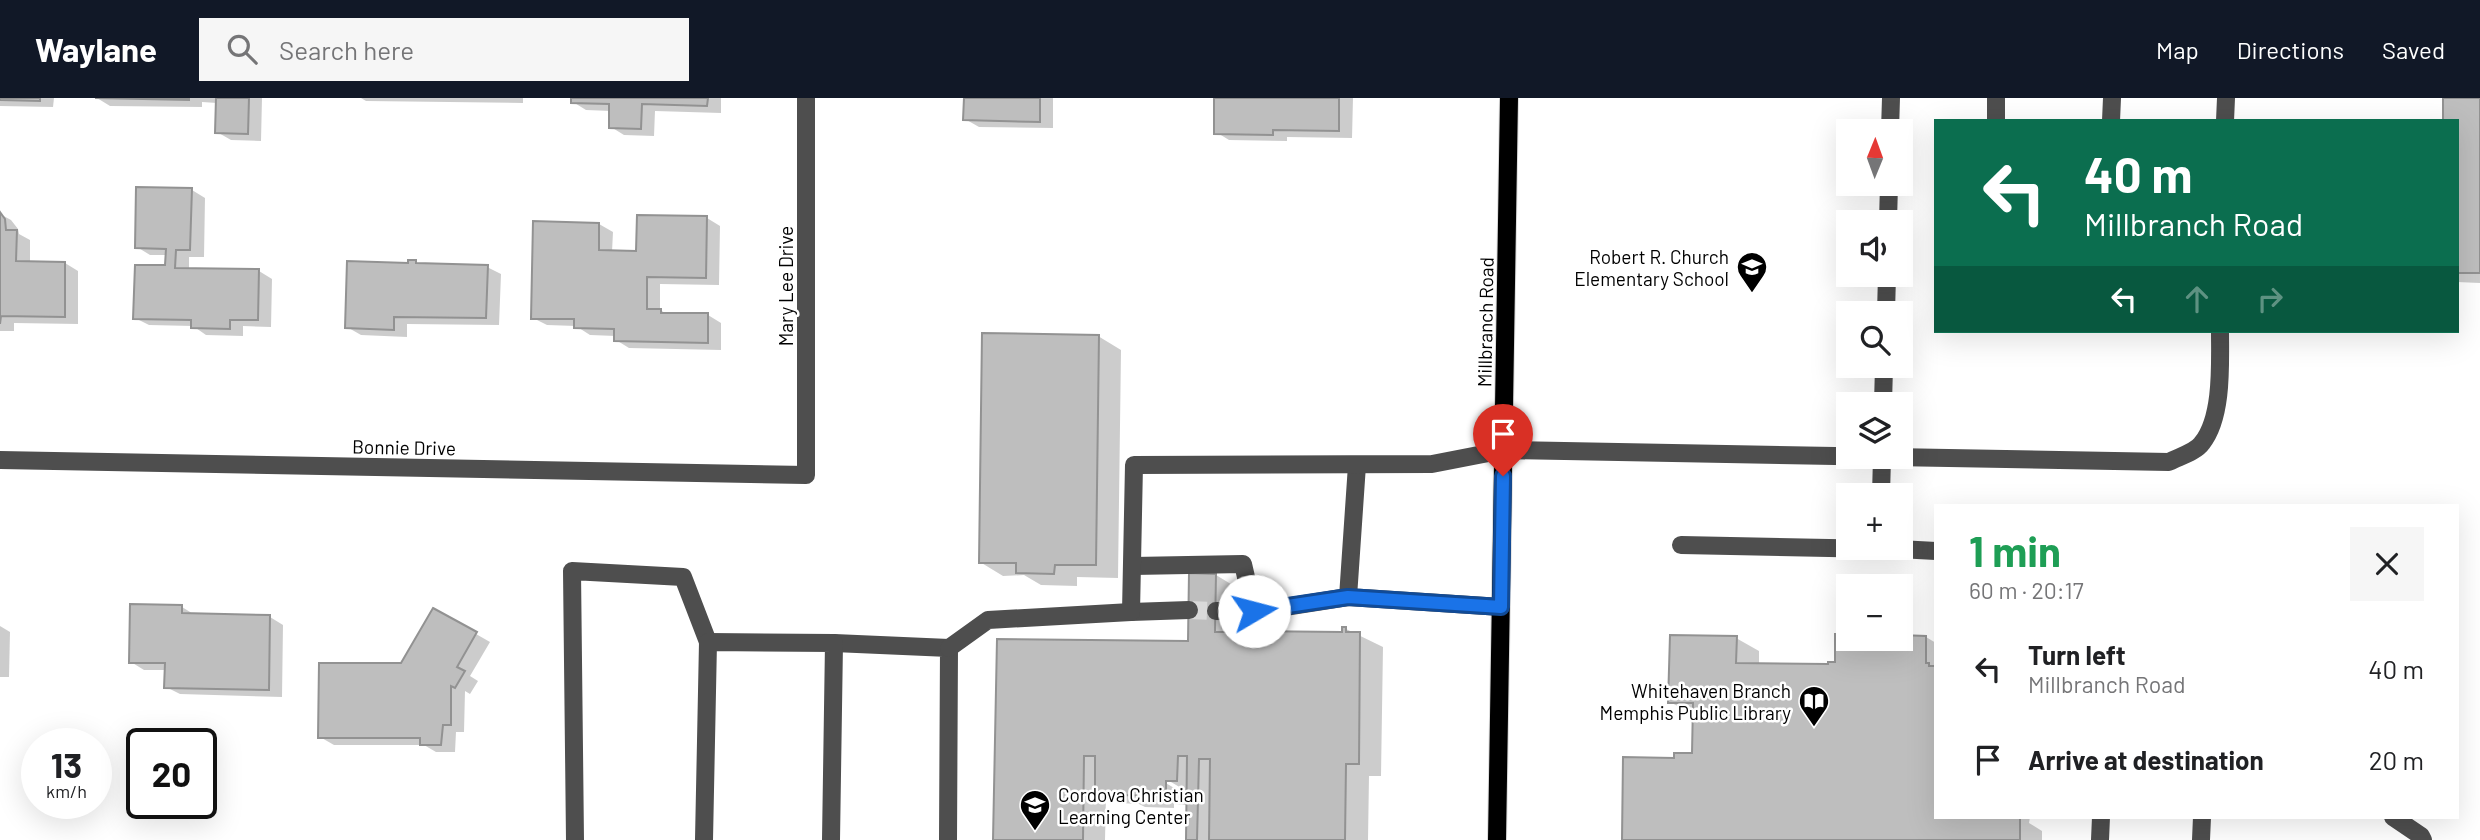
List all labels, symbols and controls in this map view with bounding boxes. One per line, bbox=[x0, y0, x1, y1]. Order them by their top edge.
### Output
search box bbox=[199, 18, 689, 81]
text: Waylane bbox=[35, 29, 157, 69]
icon: search bbox=[223, 30, 261, 68]
text: Search here bbox=[279, 34, 414, 65]
text: Map bbox=[2156, 35, 2199, 64]
text: Directions bbox=[2237, 35, 2344, 64]
text: Saved bbox=[2382, 35, 2445, 64]
north arrow bbox=[1836, 119, 1913, 196]
map controls bbox=[1836, 119, 1913, 651]
text: 40 m bbox=[2084, 144, 2192, 203]
icon: left bbox=[1969, 147, 2060, 238]
text: Millbranch Road bbox=[2084, 204, 2303, 242]
button: sound bbox=[1836, 210, 1913, 287]
street label: Mary Lee Drive bbox=[774, 226, 797, 346]
place label: Robert R. Church Elementary School bbox=[1574, 245, 1729, 290]
school or university icon: Robert R. Church Elementary School bbox=[1735, 250, 1769, 294]
street label: Millbranch Road bbox=[1472, 257, 1498, 387]
icon: left bbox=[2105, 280, 2143, 318]
icon: ahead bbox=[2178, 280, 2216, 318]
icon: right bbox=[2251, 280, 2289, 318]
button: search bbox=[1836, 301, 1913, 378]
button: layers bbox=[1836, 392, 1913, 469]
pin bbox=[1473, 404, 1533, 476]
icon: arrive bbox=[1484, 415, 1522, 453]
street label: Bonnie Drive bbox=[352, 435, 456, 459]
button: + bbox=[1836, 483, 1913, 560]
text: 1 min bbox=[1969, 525, 2061, 575]
button: close bbox=[2350, 527, 2424, 601]
position arrow bbox=[1217, 574, 1291, 648]
button: − bbox=[1836, 574, 1913, 651]
text: 60 m · 20:17 bbox=[1969, 576, 2084, 604]
text: Turn left bbox=[2028, 639, 2126, 670]
icon: left bbox=[1969, 650, 2007, 688]
text: 40 m bbox=[2368, 653, 2424, 684]
text: Millbranch Road bbox=[2028, 670, 2186, 698]
place label: Whitehaven Branch Memphis Public Library bbox=[1600, 679, 1791, 724]
library icon: Whitehaven Branch Memphis Public Library bbox=[1797, 684, 1831, 728]
speed limit sign: 20 bbox=[126, 728, 217, 819]
icon: arrive bbox=[1969, 741, 2007, 779]
text: 13 bbox=[51, 743, 82, 785]
text: Arrive at destination bbox=[2028, 744, 2264, 775]
text: 20 m bbox=[2369, 744, 2424, 775]
text: km/h bbox=[46, 780, 87, 802]
place label: Cordova Christian Learning Center bbox=[1058, 783, 1204, 828]
school or university icon: Cordova Christian Learning Center bbox=[1018, 788, 1052, 832]

